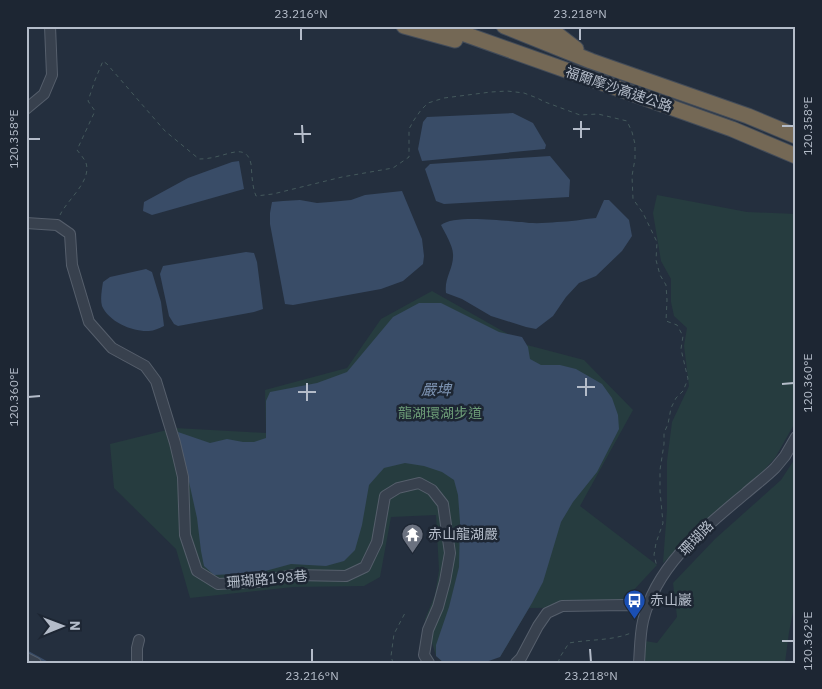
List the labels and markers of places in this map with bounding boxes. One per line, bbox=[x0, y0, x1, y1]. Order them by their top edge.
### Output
temple icon: 赤山龍湖嚴 bbox=[400, 522, 424, 553]
place label: 赤山龍湖嚴 bbox=[428, 525, 498, 543]
bus stop icon: 赤山巖 bbox=[622, 588, 646, 619]
place label: 赤山巖 bbox=[650, 591, 692, 609]

